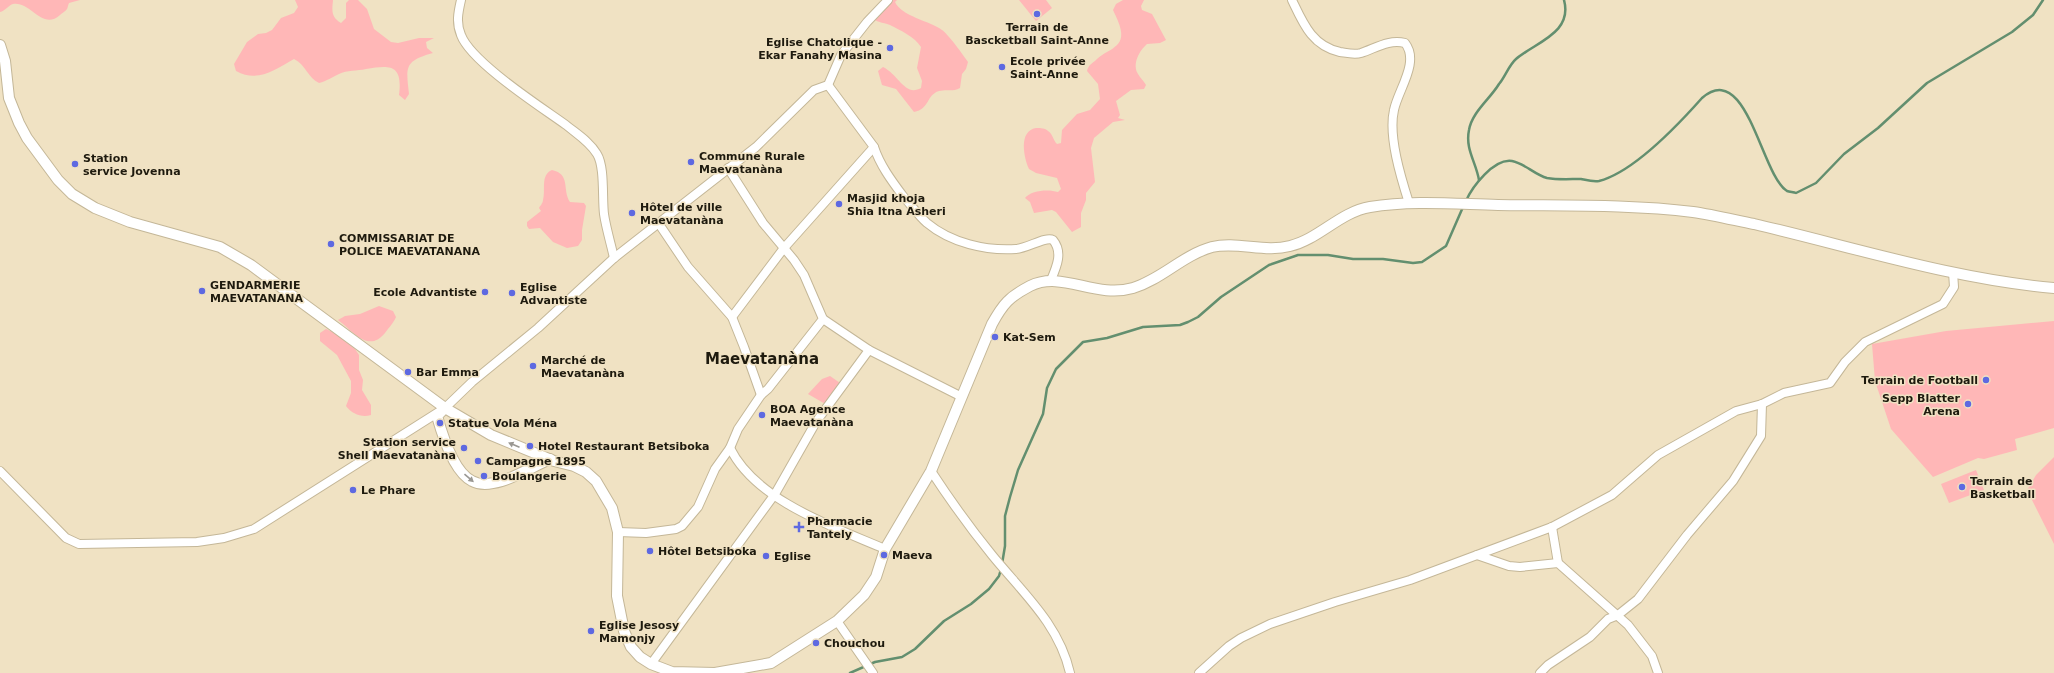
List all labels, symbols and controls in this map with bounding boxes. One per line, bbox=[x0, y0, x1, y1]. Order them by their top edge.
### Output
marker: Terrain de Bascketball Saint-Anne bbox=[1032, 9, 1042, 19]
place label: Terrain de Bascketball Saint-Anne bbox=[965, 21, 1109, 47]
place label: Eglise Chatolique - Ekar Fanahy Masina bbox=[758, 36, 882, 62]
marker: Eglise Chatolique - Ekar Fanahy Masina bbox=[885, 43, 895, 53]
place label: Ecole privée Saint-Anne bbox=[1010, 55, 1086, 81]
marker: Ecole privée Saint-Anne bbox=[997, 62, 1007, 72]
place label: Commune Rurale Maevatanàna bbox=[699, 150, 805, 176]
place label: Station service Jovenna bbox=[83, 152, 181, 178]
marker: Commune Rurale Maevatanàna bbox=[686, 157, 696, 167]
marker: Station service Jovenna bbox=[70, 159, 80, 169]
place label: Masjid khoja Shia Itna Asheri bbox=[847, 192, 946, 218]
marker: Masjid khoja Shia Itna Asheri bbox=[834, 199, 844, 209]
place label: Hôtel de ville Maevatanàna bbox=[640, 201, 724, 227]
marker: Hôtel de ville Maevatanàna bbox=[627, 208, 637, 218]
place label: COMMISSARIAT DE POLICE MAEVATANANA bbox=[339, 232, 480, 258]
marker: COMMISSARIAT DE POLICE MAEVATANANA bbox=[326, 239, 336, 249]
place label: GENDARMERIE MAEVATANANA bbox=[210, 279, 303, 305]
place label: Eglise Advantiste bbox=[520, 281, 587, 307]
marker: GENDARMERIE MAEVATANANA bbox=[197, 286, 207, 296]
place label: Ecole Advantiste bbox=[373, 286, 477, 299]
marker: Ecole Advantiste bbox=[480, 287, 490, 297]
marker: Eglise Advantiste bbox=[507, 288, 517, 298]
place label: Kat-Sem bbox=[1003, 331, 1056, 344]
marker: Kat-Sem bbox=[990, 332, 1000, 342]
district label: Maevatanàna bbox=[705, 350, 819, 368]
place label: Marché de Maevatanàna bbox=[541, 354, 625, 380]
marker: Marché de Maevatanàna bbox=[528, 361, 538, 371]
place label: Bar Emma bbox=[416, 366, 479, 379]
marker: Bar Emma bbox=[403, 367, 413, 377]
place label: Terrain de Football bbox=[1861, 374, 1978, 387]
marker: Terrain de Football bbox=[1981, 375, 1991, 385]
place label: Sepp Blatter Arena bbox=[1882, 392, 1961, 418]
marker: Sepp Blatter Arena bbox=[1963, 399, 1973, 409]
place label: BOA Agence Maevatanàna bbox=[770, 403, 854, 429]
marker: BOA Agence Maevatanàna bbox=[757, 410, 767, 420]
place label: Statue Vola Ména bbox=[448, 417, 557, 430]
marker: Statue Vola Ména bbox=[435, 418, 445, 428]
place label: Station service Shell Maevatanàna bbox=[338, 436, 456, 462]
place label: Hotel Restaurant Betsiboka bbox=[538, 440, 709, 453]
marker: Hotel Restaurant Betsiboka bbox=[525, 441, 535, 451]
one-way arrow bbox=[509, 442, 520, 448]
marker: Station service Shell Maevatanàna bbox=[459, 443, 469, 453]
place label: Campagne 1895 bbox=[486, 455, 586, 468]
marker: Campagne 1895 bbox=[473, 456, 483, 466]
place label: Boulangerie bbox=[492, 470, 567, 483]
marker: Boulangerie bbox=[479, 471, 489, 481]
one-way arrow bbox=[463, 473, 474, 482]
place label: Terrain de Basketball bbox=[1970, 475, 2035, 501]
marker: Terrain de Basketball bbox=[1957, 482, 1967, 492]
place label: Le Phare bbox=[361, 484, 416, 497]
marker: Le Phare bbox=[348, 485, 358, 495]
place label: Pharmacie Tantely bbox=[807, 515, 872, 541]
marker: Pharmacie Tantely bbox=[794, 522, 804, 532]
place label: Hôtel Betsiboka bbox=[658, 545, 757, 558]
marker: Hôtel Betsiboka bbox=[645, 546, 655, 556]
place label: Maeva bbox=[892, 549, 932, 562]
place label: Eglise bbox=[774, 550, 811, 563]
marker: Maeva bbox=[879, 550, 889, 560]
marker: Eglise bbox=[761, 551, 771, 561]
place label: Eglise Jesosy Mamonjy bbox=[599, 619, 679, 645]
marker: Eglise Jesosy Mamonjy bbox=[586, 626, 596, 636]
place label: Chouchou bbox=[824, 637, 885, 650]
marker: Chouchou bbox=[811, 638, 821, 648]

